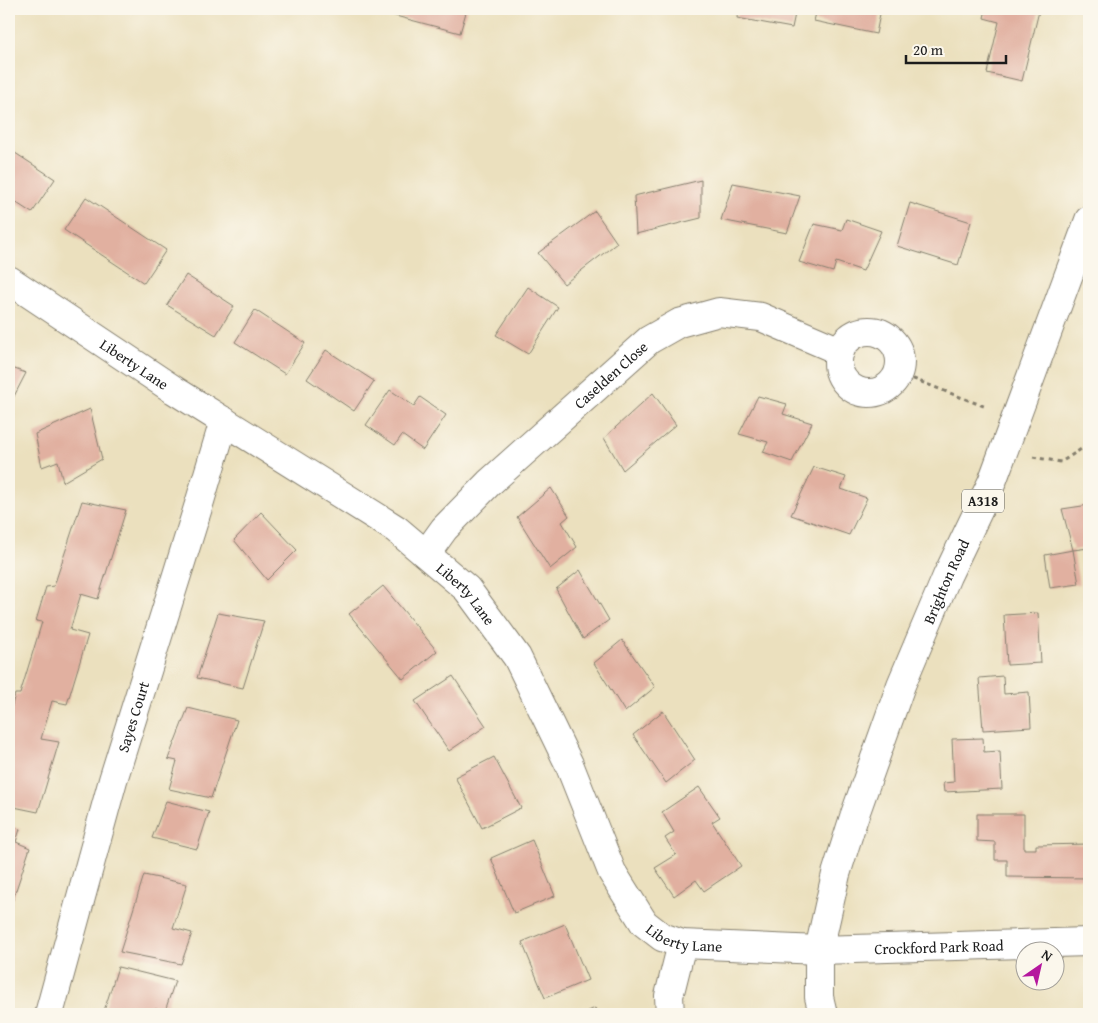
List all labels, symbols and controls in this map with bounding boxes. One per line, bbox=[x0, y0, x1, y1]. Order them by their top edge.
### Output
scale bar bbox=[906, 32, 1006, 64]
text: 20 m bbox=[913, 39, 944, 60]
street label: Liberty Lane bbox=[96, 333, 173, 394]
street label: Caselden Close bbox=[569, 336, 652, 413]
road number: A318 bbox=[962, 490, 1004, 512]
street label: Brighton Road bbox=[917, 535, 974, 627]
street label: Liberty Lane bbox=[432, 557, 500, 629]
street label: Sayes Court bbox=[112, 678, 154, 755]
street label: Liberty Lane bbox=[642, 918, 723, 956]
street label: Crockford Park Road bbox=[874, 934, 1004, 959]
north arrow bbox=[1016, 940, 1066, 990]
text: N bbox=[1038, 944, 1057, 966]

